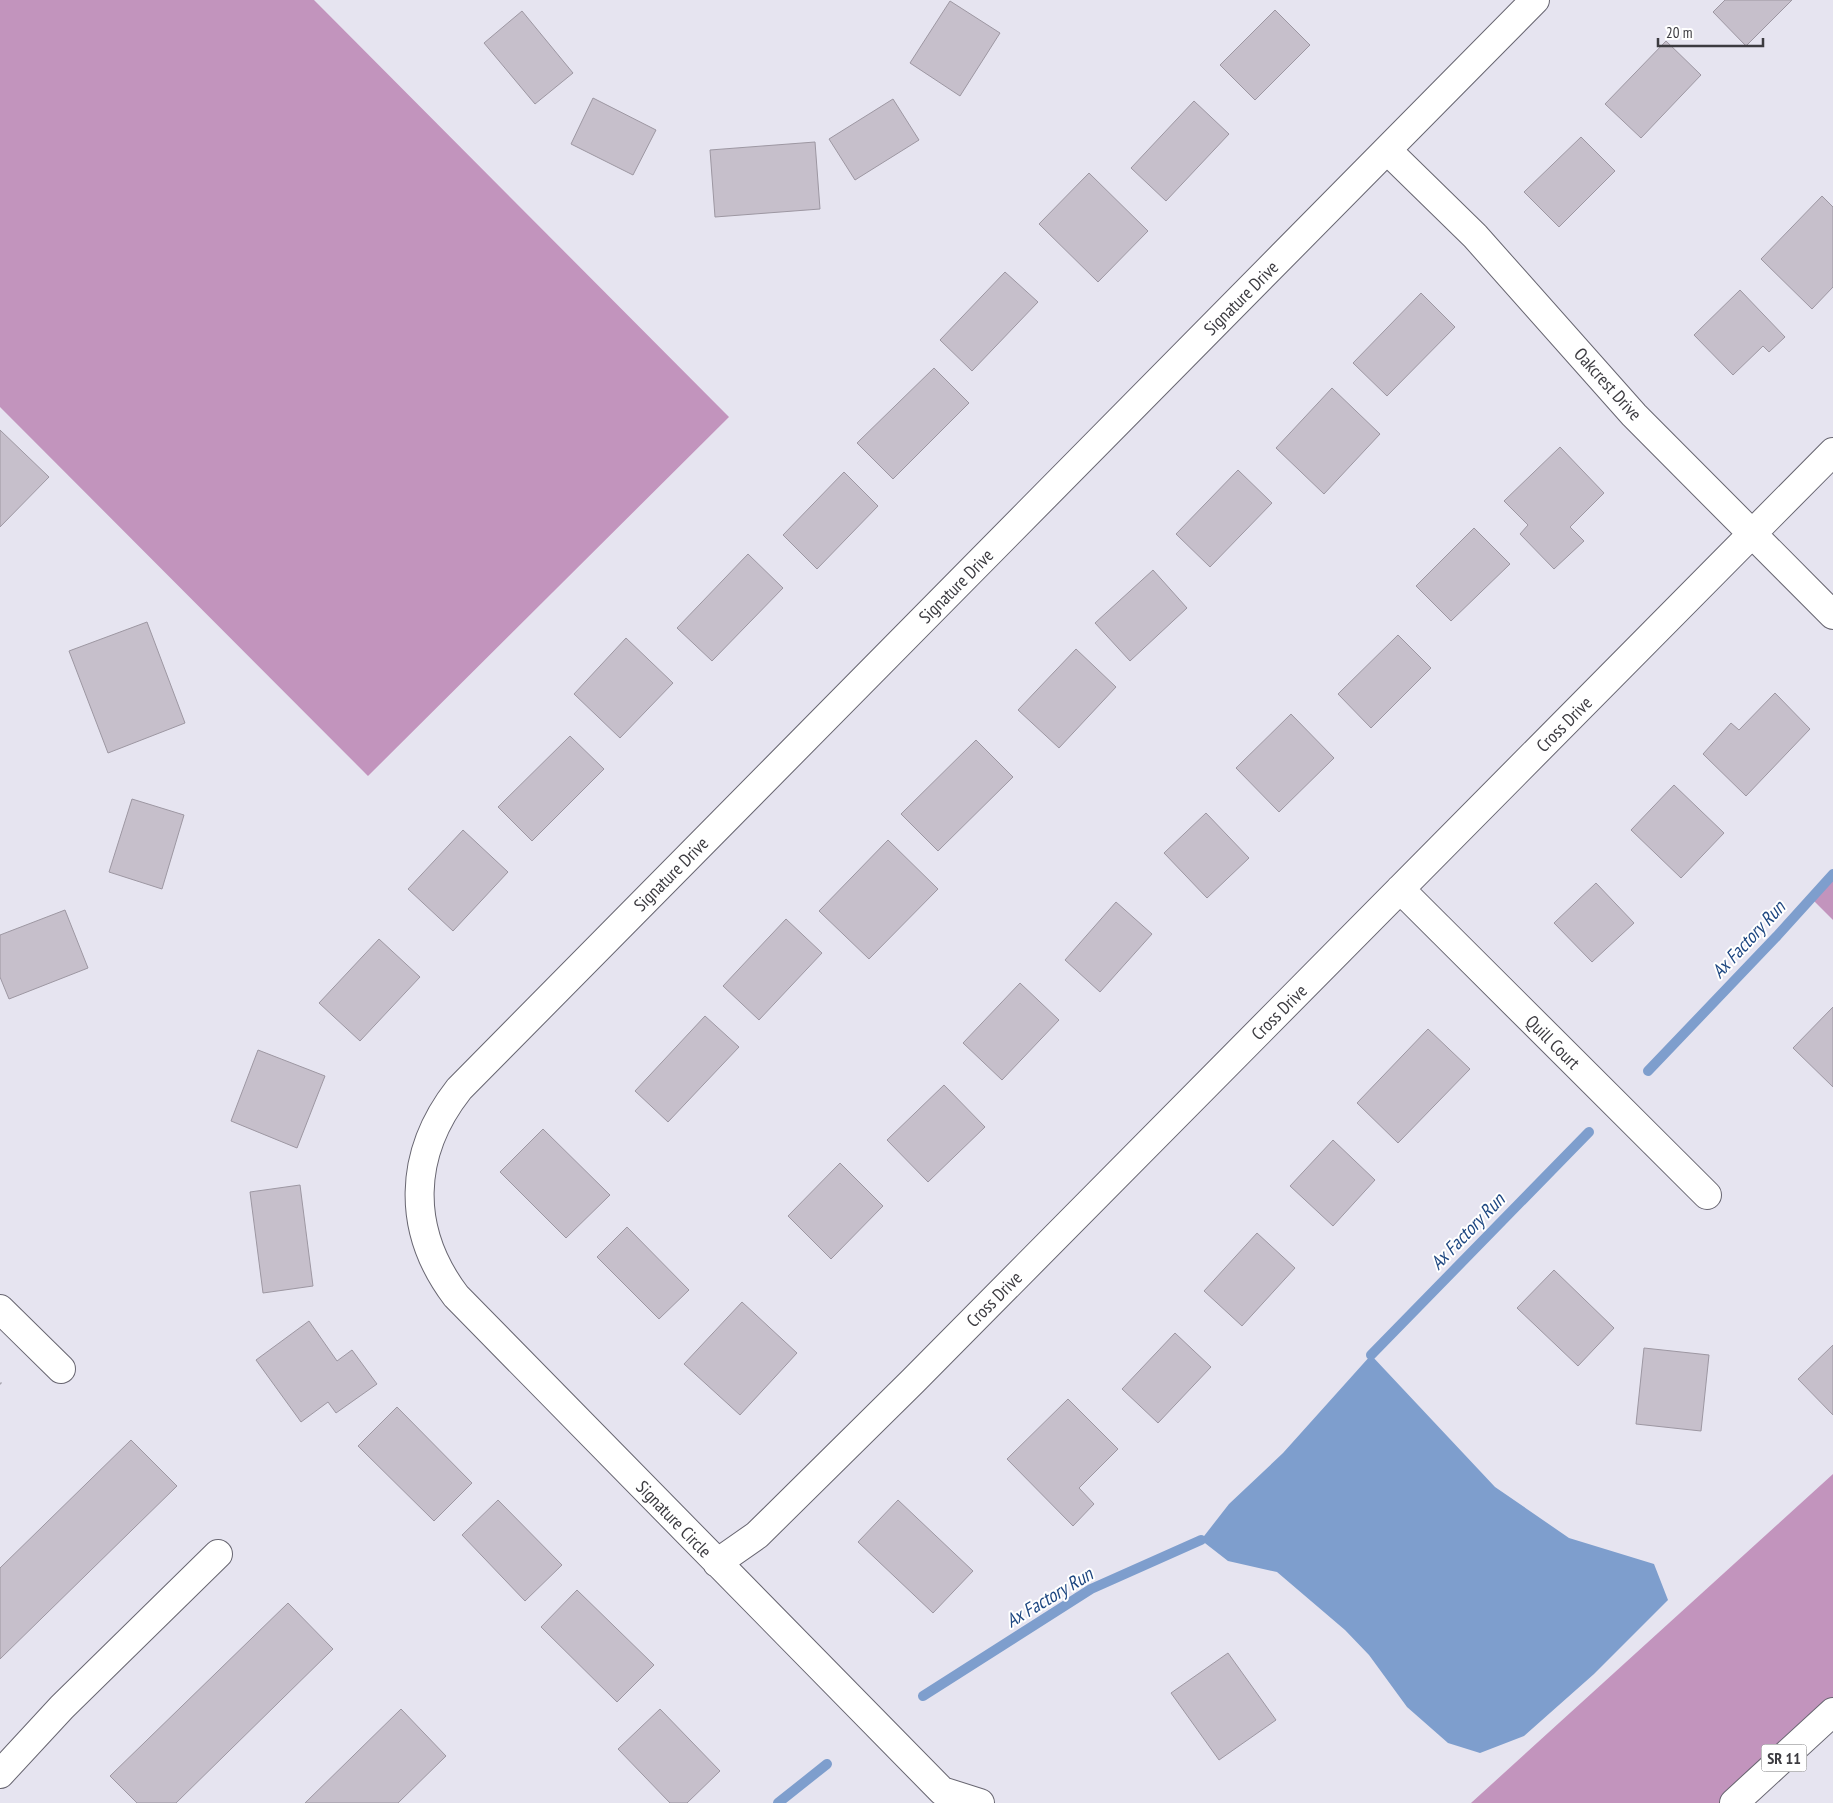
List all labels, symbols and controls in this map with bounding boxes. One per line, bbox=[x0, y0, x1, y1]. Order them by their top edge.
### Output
scale bar bbox=[1658, 15, 1763, 47]
text: 20 m bbox=[1666, 23, 1692, 42]
street label: Signature Drive bbox=[1199, 256, 1283, 340]
street label: Oakcrest Drive bbox=[1569, 343, 1647, 425]
street label: Signature Drive bbox=[914, 544, 998, 628]
street label: Cross Drive bbox=[1531, 691, 1597, 757]
street label: Signature Drive bbox=[629, 832, 713, 916]
water label: Ax Factory Run bbox=[1706, 894, 1791, 983]
street label: Cross Drive bbox=[1246, 979, 1312, 1045]
street label: Quill Court bbox=[1521, 1010, 1585, 1074]
water label: Ax Factory Run bbox=[1425, 1187, 1510, 1274]
street label: Cross Drive bbox=[961, 1266, 1027, 1332]
street label: Signature Circle bbox=[631, 1476, 717, 1562]
water label: Ax Factory Run bbox=[1001, 1561, 1098, 1632]
road number: SR 11 bbox=[1762, 1745, 1806, 1772]

